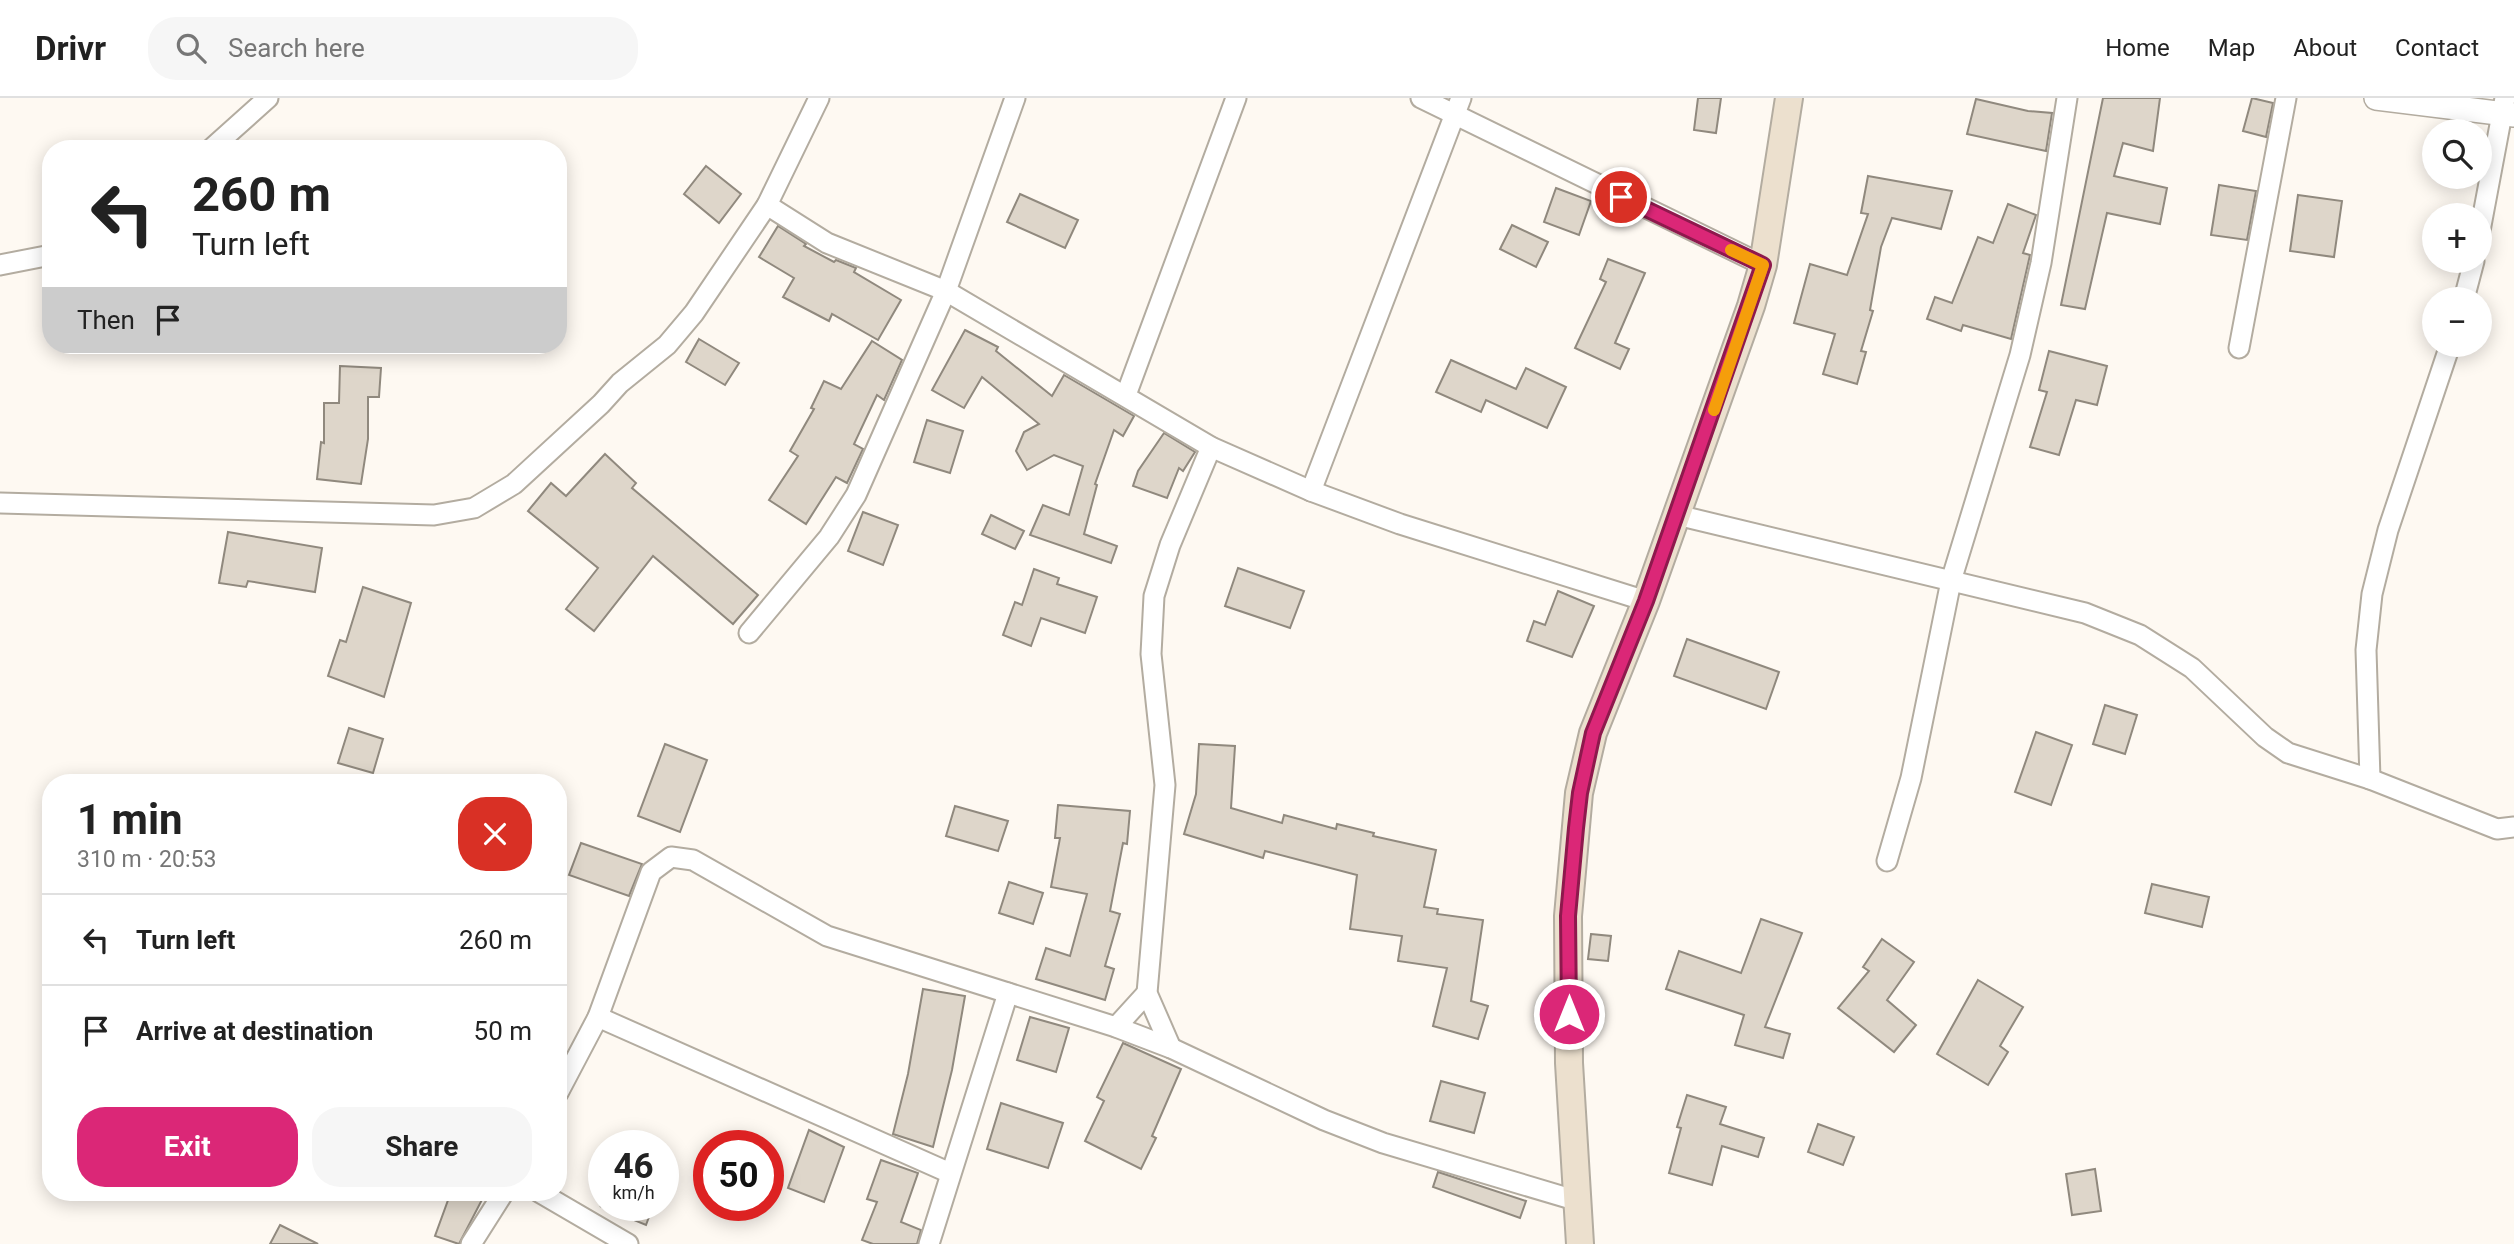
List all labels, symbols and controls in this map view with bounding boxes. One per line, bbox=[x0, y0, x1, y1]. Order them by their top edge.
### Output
search box bbox=[148, 17, 638, 80]
text: Drivr bbox=[35, 29, 106, 68]
icon: search bbox=[172, 29, 210, 67]
text: Search here bbox=[228, 33, 365, 63]
text: Home bbox=[2105, 34, 2170, 62]
text: Map bbox=[2208, 34, 2255, 62]
text: About bbox=[2293, 34, 2357, 62]
text: Contact bbox=[2395, 34, 2479, 62]
map controls bbox=[2422, 119, 2492, 357]
button: search bbox=[2422, 119, 2492, 189]
text: 260 m bbox=[192, 166, 331, 223]
pin bbox=[1591, 167, 1651, 227]
icon: left bbox=[77, 168, 168, 259]
icon: arrive bbox=[1602, 178, 1640, 216]
button: + bbox=[2422, 203, 2492, 273]
text: Turn left bbox=[192, 225, 310, 263]
button: − bbox=[2422, 287, 2492, 357]
icon: arrive bbox=[149, 301, 187, 339]
text: Then bbox=[77, 305, 135, 335]
text: 1 min bbox=[77, 795, 183, 844]
button: close bbox=[458, 797, 532, 871]
text: 310 m · 20:53 bbox=[77, 846, 216, 873]
icon: left bbox=[77, 921, 115, 959]
text: Turn left bbox=[136, 925, 235, 955]
text: 260 m bbox=[459, 925, 532, 955]
position arrow bbox=[1532, 977, 1606, 1051]
icon: arrive bbox=[77, 1012, 115, 1050]
text: Arrive at destination bbox=[136, 1016, 373, 1046]
text: 50 m bbox=[474, 1016, 532, 1046]
button: Exit bbox=[77, 1107, 298, 1187]
button: Share bbox=[312, 1107, 532, 1187]
speed limit sign: 50 bbox=[693, 1130, 784, 1221]
text: 46 bbox=[613, 1146, 654, 1187]
text: km/h bbox=[612, 1182, 655, 1203]

